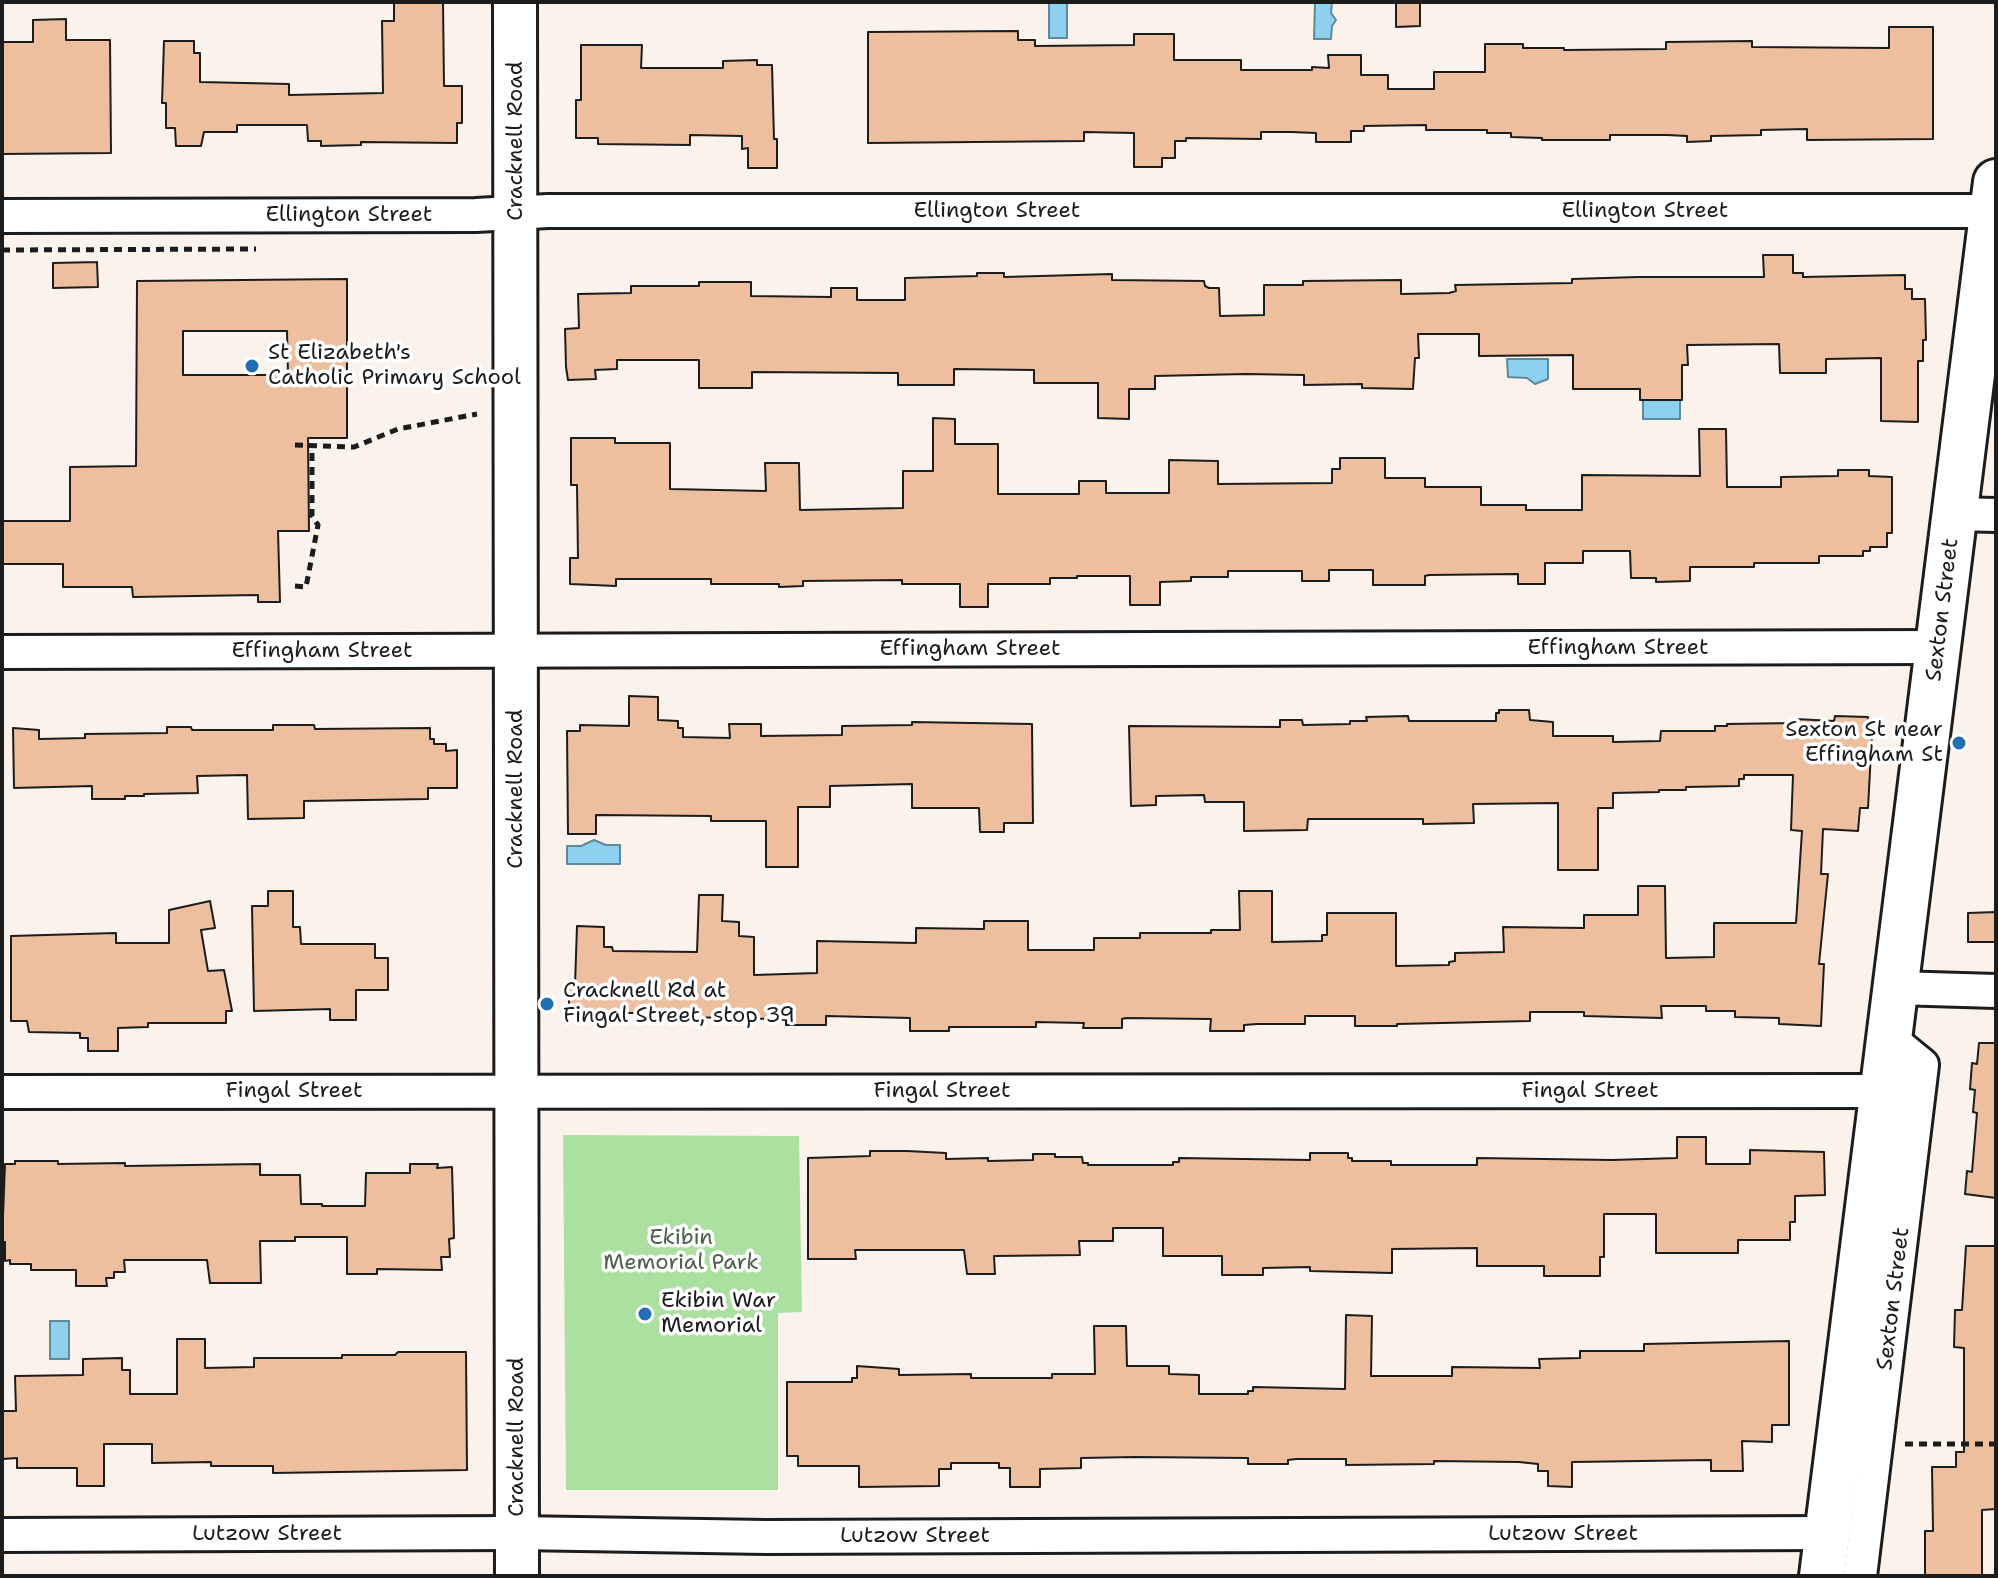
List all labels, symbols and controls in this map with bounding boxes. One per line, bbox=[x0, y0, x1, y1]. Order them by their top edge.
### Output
street label: Cracknell Road bbox=[503, 61, 529, 221]
street label: Ellington Street bbox=[914, 198, 1080, 224]
street label: Ellington Street bbox=[1562, 198, 1728, 224]
street label: Ellington Street bbox=[266, 202, 432, 228]
place label: St Elizabeth's Catholic Primary School bbox=[268, 340, 521, 392]
marker: St Elizabeth's Catholic Primary School bbox=[243, 357, 261, 375]
street label: Sexton Street bbox=[1921, 537, 1965, 683]
street label: Effingham Street bbox=[1527, 635, 1709, 661]
street label: Effingham Street bbox=[879, 636, 1061, 662]
street label: Effingham Street bbox=[231, 638, 413, 664]
street label: Cracknell Road bbox=[503, 709, 529, 869]
place label: Sexton St near Effingham St bbox=[1785, 717, 1943, 768]
marker: Sexton St near Effingham St bbox=[1950, 734, 1968, 752]
place label: Cracknell Rd at Fingal Street, stop 39 bbox=[563, 978, 795, 1030]
marker: Cracknell Rd at Fingal Street, stop 39 bbox=[538, 995, 556, 1013]
street label: Fingal Street bbox=[225, 1078, 363, 1104]
street label: Fingal Street bbox=[873, 1078, 1011, 1104]
street label: Fingal Street bbox=[1521, 1078, 1659, 1104]
park label: Ekibin Memorial Park bbox=[603, 1225, 759, 1276]
street label: Sexton Street bbox=[1872, 1226, 1916, 1372]
place label: Ekibin War Memorial bbox=[661, 1288, 776, 1340]
marker: Ekibin War Memorial bbox=[636, 1305, 654, 1323]
street label: Cracknell Road bbox=[504, 1357, 530, 1517]
street label: Lutzow Street bbox=[192, 1521, 342, 1547]
street label: Lutzow Street bbox=[1488, 1521, 1638, 1547]
street label: Lutzow Street bbox=[840, 1523, 990, 1549]

